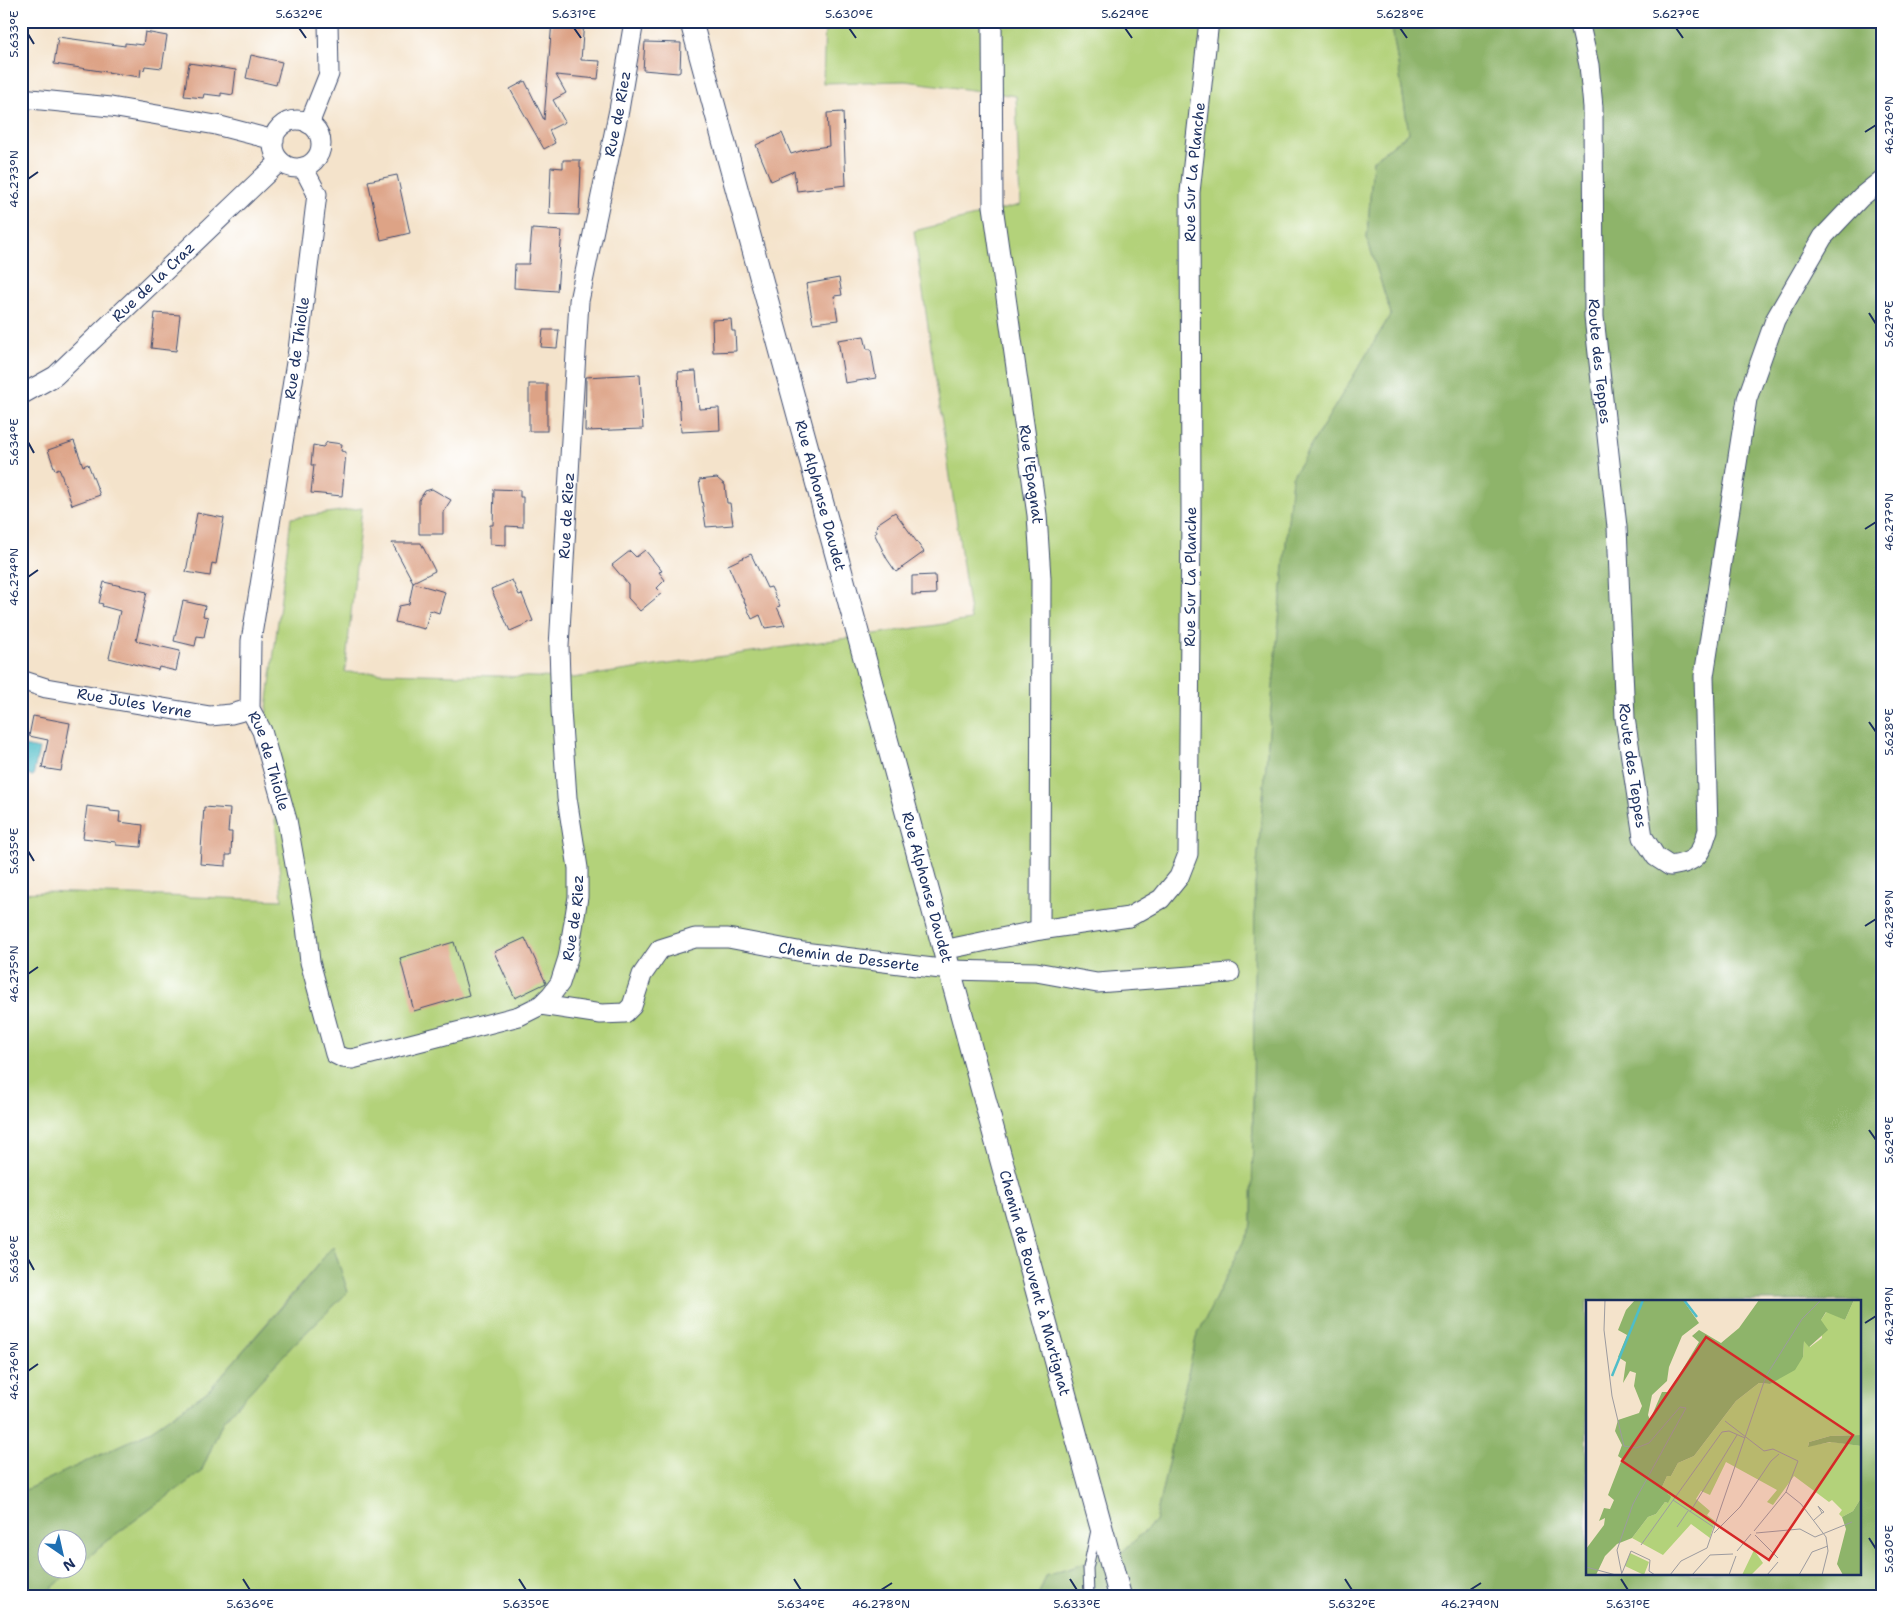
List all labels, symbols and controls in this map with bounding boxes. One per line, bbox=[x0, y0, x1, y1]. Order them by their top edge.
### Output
text: 5.632°E bbox=[275, 6, 323, 22]
text: 5.631°E bbox=[552, 6, 596, 22]
text: 5.630°E bbox=[825, 6, 873, 22]
text: 5.629°E bbox=[1101, 6, 1149, 22]
text: 5.628°E bbox=[1376, 6, 1424, 22]
text: 5.627°E bbox=[1652, 6, 1700, 22]
text: 5.633°E bbox=[6, 10, 22, 58]
street label: Rue de Riez bbox=[599, 70, 635, 159]
text: 46.276°N bbox=[1881, 96, 1897, 154]
street label: Rue Sur La Planche bbox=[1180, 101, 1210, 242]
text: 46.273°N bbox=[6, 150, 22, 208]
street label: Rue de la Craz bbox=[108, 238, 199, 326]
street label: Rue de Thiolle bbox=[280, 295, 314, 401]
street label: Route des Teppes bbox=[1584, 299, 1616, 425]
text: 5.627°E bbox=[1881, 300, 1897, 348]
text: 5.634°E bbox=[6, 418, 22, 466]
street label: Rue Alphonse Daudet bbox=[790, 418, 850, 573]
street label: Rue l'Epagnat bbox=[1014, 423, 1048, 525]
street label: Rue de Riez bbox=[554, 472, 579, 560]
text: 46.277°N bbox=[1881, 493, 1897, 551]
street label: Rue Sur La Planche bbox=[1180, 507, 1201, 647]
text: 46.274°N bbox=[6, 548, 22, 606]
street label: Rue Jules Verne bbox=[75, 683, 194, 723]
street label: Route des Teppes bbox=[1614, 703, 1652, 830]
street label: Rue de Thiolle bbox=[243, 708, 294, 813]
text: 5.628°E bbox=[1881, 708, 1897, 756]
street label: Rue Alphonse Daudet bbox=[897, 810, 957, 965]
text: 5.635°E bbox=[6, 828, 22, 874]
street label: Rue de Riez bbox=[558, 875, 588, 963]
text: 46.278°N bbox=[1881, 890, 1897, 948]
street label: Chemin de Desserte bbox=[777, 938, 921, 976]
text: 46.275°N bbox=[6, 945, 22, 1003]
text: 5.629°E bbox=[1881, 1116, 1897, 1164]
street label: Chemin de Bouvent à Martignat bbox=[994, 1168, 1075, 1398]
text: 5.636°E bbox=[6, 1235, 22, 1283]
text: 46.279°N bbox=[1881, 1287, 1897, 1345]
inset map bbox=[1586, 1300, 1860, 1574]
text: 46.276°N bbox=[6, 1342, 22, 1400]
text: 5.630°E bbox=[1881, 1525, 1897, 1573]
north arrow bbox=[38, 1530, 88, 1580]
text: N bbox=[60, 1554, 79, 1575]
text: 5.636°E bbox=[226, 1596, 274, 1612]
text: 5.635°E bbox=[503, 1596, 549, 1612]
text: 5.634°E bbox=[777, 1596, 825, 1612]
text: 46.278°N bbox=[852, 1596, 910, 1612]
text: 5.633°E bbox=[1053, 1596, 1101, 1612]
text: 5.632°E bbox=[1328, 1596, 1376, 1612]
text: 46.279°N bbox=[1441, 1596, 1499, 1612]
text: 5.631°E bbox=[1606, 1596, 1650, 1612]

